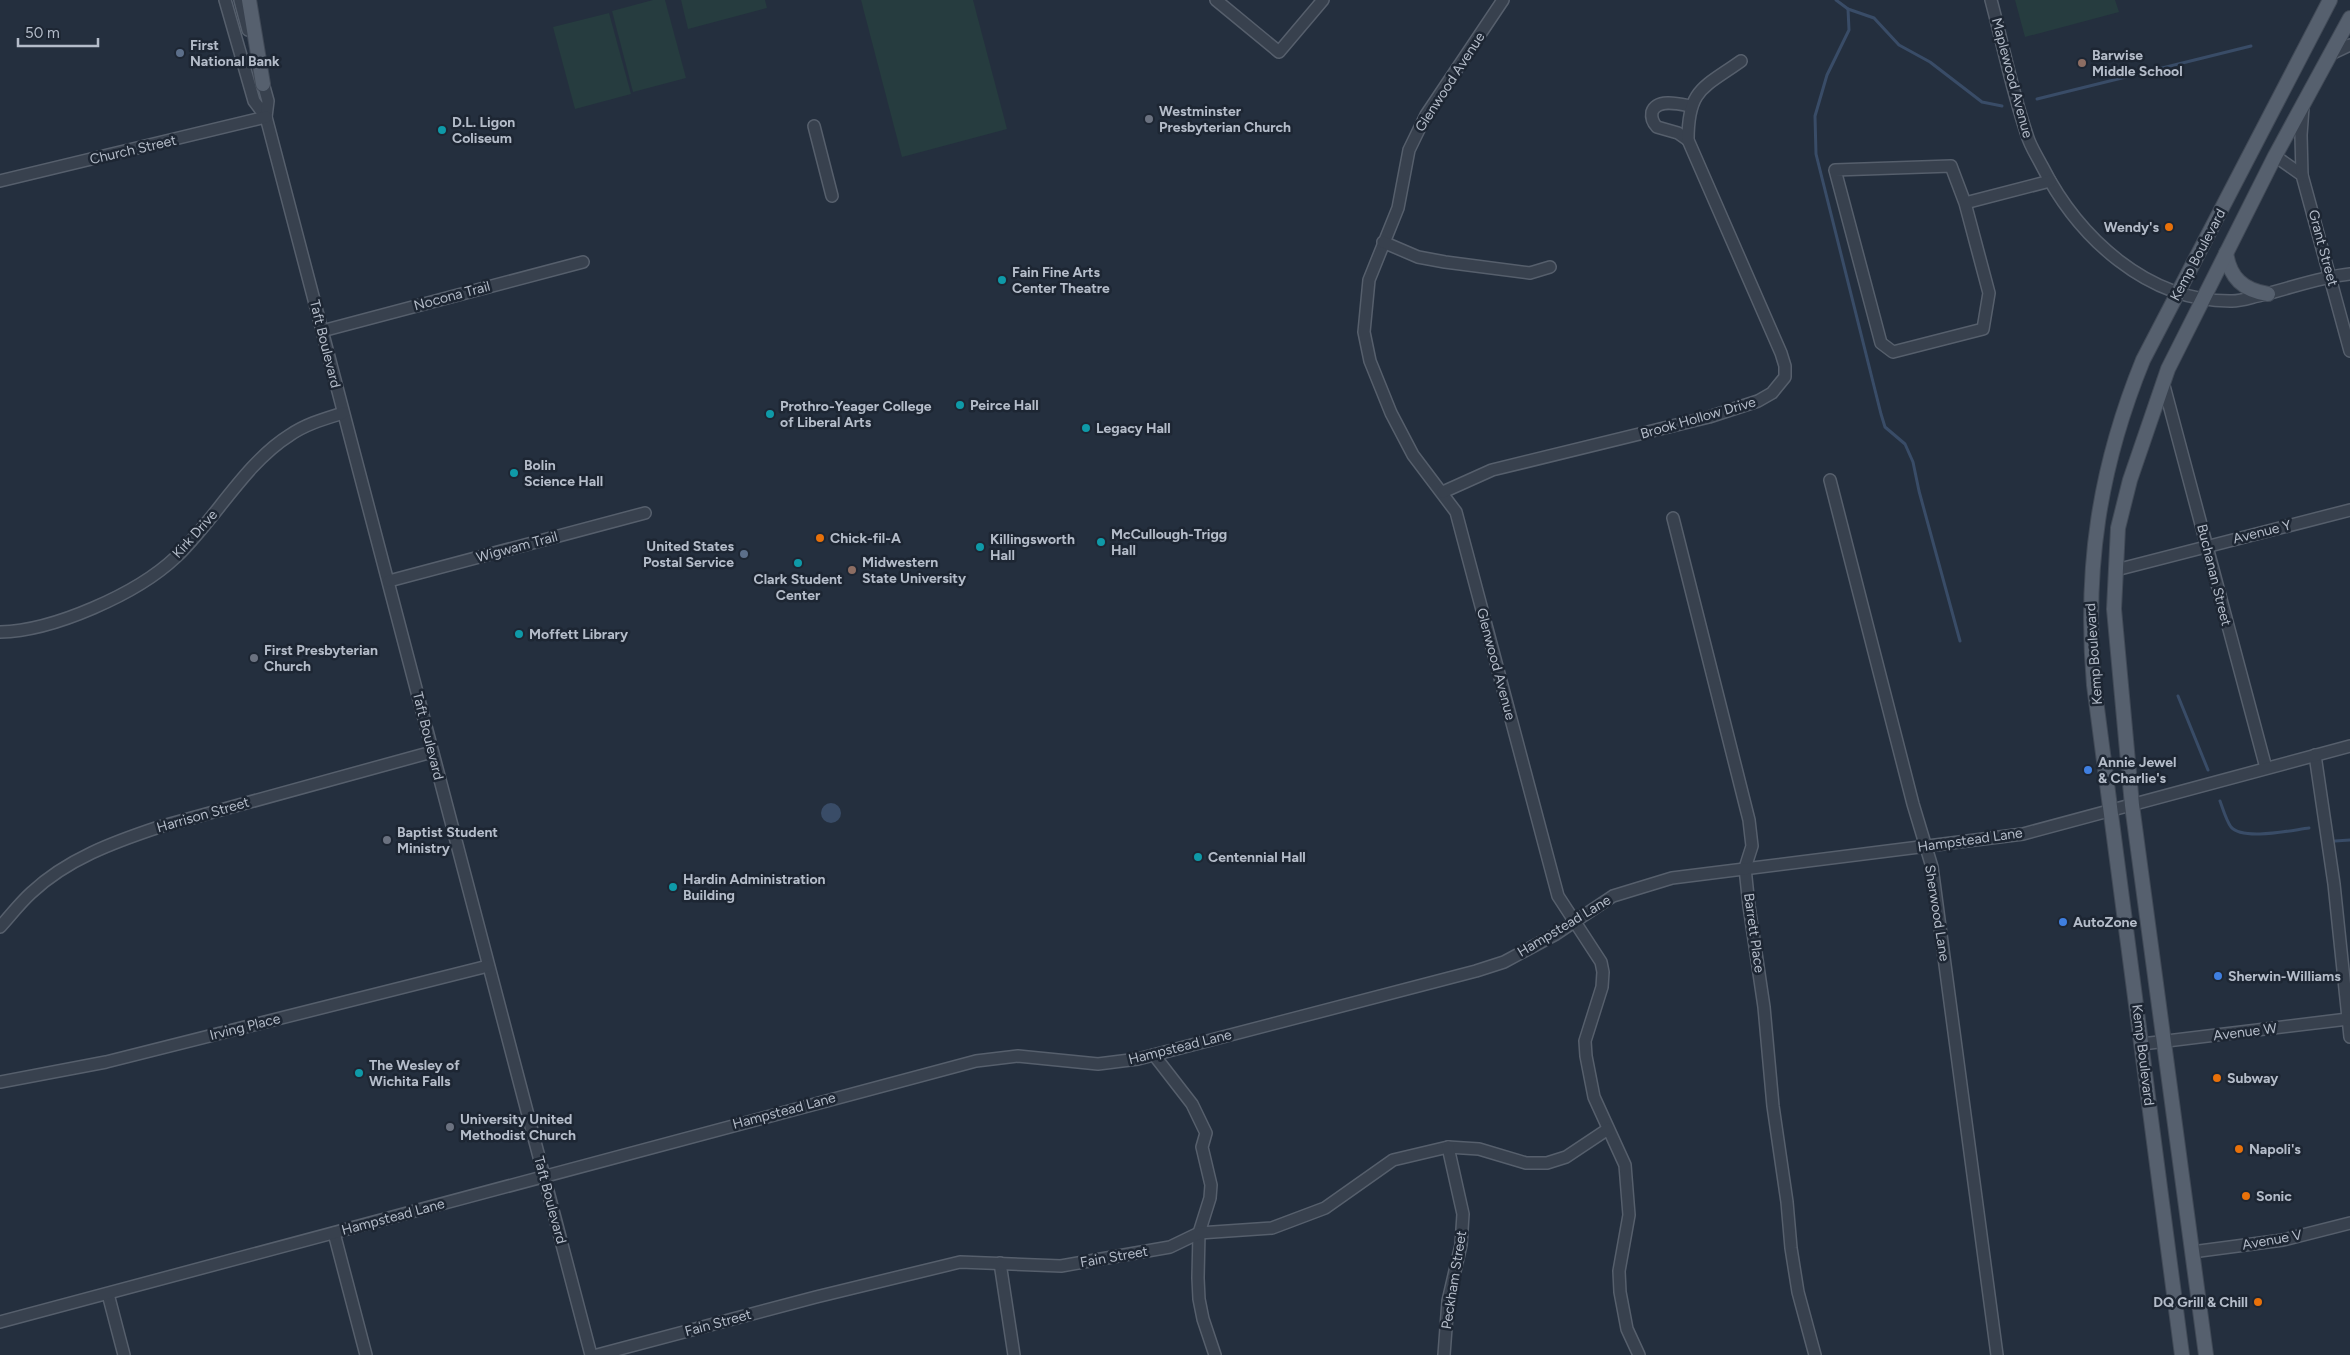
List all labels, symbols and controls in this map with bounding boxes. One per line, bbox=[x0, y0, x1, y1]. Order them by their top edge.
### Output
scale bar bbox=[18, 15, 98, 47]
street label: Maplewood Avenue bbox=[1988, 16, 2036, 140]
text: 50 m bbox=[25, 24, 60, 42]
street label: Glenwood Avenue bbox=[1412, 29, 1489, 135]
place label: First National Bank bbox=[190, 37, 280, 70]
marker: First National Bank bbox=[174, 47, 186, 59]
place label: Barwise Middle School bbox=[2092, 47, 2183, 80]
marker: Barwise Middle School bbox=[2076, 57, 2088, 69]
place label: Westminster Presbyterian Church bbox=[1159, 103, 1291, 136]
marker: Westminster Presbyterian Church bbox=[1143, 113, 1155, 125]
place label: D.L. Ligon Coliseum bbox=[452, 114, 515, 147]
marker: D.L. Ligon Coliseum bbox=[436, 124, 448, 136]
street label: Church Street bbox=[88, 132, 178, 168]
street label: Kemp Boulevard bbox=[2167, 206, 2229, 304]
street label: Grant Street bbox=[2305, 208, 2341, 288]
place label: Wendy's bbox=[2104, 219, 2159, 236]
marker: Wendy's bbox=[2163, 221, 2175, 233]
place label: Fain Fine Arts Center Theatre bbox=[1012, 264, 1110, 297]
marker: Fain Fine Arts Center Theatre bbox=[996, 274, 1008, 286]
street label: Nocona Trail bbox=[412, 278, 492, 314]
street label: Taft Boulevard bbox=[306, 298, 344, 390]
street label: Brook Hollow Drive bbox=[1638, 393, 1758, 443]
place label: Peirce Hall bbox=[970, 397, 1039, 414]
place label: Prothro-Yeager College of Liberal Arts bbox=[780, 398, 932, 431]
marker: Peirce Hall bbox=[954, 399, 966, 411]
marker: Prothro-Yeager College of Liberal Arts bbox=[764, 408, 776, 420]
place label: Legacy Hall bbox=[1096, 420, 1171, 437]
marker: Legacy Hall bbox=[1080, 422, 1092, 434]
place label: Bolin Science Hall bbox=[524, 457, 603, 490]
marker: Bolin Science Hall bbox=[508, 467, 520, 479]
street label: Kirk Drive bbox=[169, 506, 221, 562]
street label: Avenue Y bbox=[2231, 516, 2293, 547]
street label: Buchanan Street bbox=[2193, 522, 2235, 628]
place label: McCullough-Trigg Hall bbox=[1111, 526, 1227, 559]
street label: Wigwam Trail bbox=[474, 528, 560, 566]
place label: Chick-fil-A bbox=[830, 530, 901, 547]
place label: Killingsworth Hall bbox=[990, 531, 1075, 564]
marker: Chick-fil-A bbox=[814, 532, 826, 544]
marker: McCullough-Trigg Hall bbox=[1095, 536, 1107, 548]
place label: United States Postal Service bbox=[643, 538, 734, 571]
marker: Killingsworth Hall bbox=[974, 541, 986, 553]
marker: United States Postal Service bbox=[738, 548, 750, 560]
place label: Midwestern State University bbox=[862, 554, 967, 587]
marker: Clark Student Center bbox=[792, 557, 804, 569]
marker: Midwestern State University bbox=[846, 564, 858, 576]
place label: Clark Student Center bbox=[754, 571, 843, 604]
street label: Kemp Boulevard bbox=[2082, 603, 2106, 705]
street label: Glenwood Avenue bbox=[1473, 606, 1519, 722]
place label: Moffett Library bbox=[529, 626, 629, 643]
marker: Moffett Library bbox=[513, 628, 525, 640]
place label: First Presbyterian Church bbox=[264, 642, 378, 675]
marker: First Presbyterian Church bbox=[248, 652, 260, 664]
street label: Taft Boulevard bbox=[409, 690, 447, 782]
place label: Annie Jewel & Charlie's bbox=[2098, 754, 2177, 787]
marker: Annie Jewel & Charlie's bbox=[2082, 764, 2094, 776]
street label: Harrison Street bbox=[155, 794, 251, 836]
place label: Baptist Student Ministry bbox=[397, 824, 498, 857]
street label: Hampstead Lane bbox=[1916, 824, 2024, 856]
marker: Baptist Student Ministry bbox=[381, 834, 393, 846]
place label: Centennial Hall bbox=[1208, 849, 1306, 866]
marker: Centennial Hall bbox=[1192, 851, 1204, 863]
street label: Sherwood Lane bbox=[1921, 864, 1953, 963]
place label: Hardin Administration Building bbox=[683, 871, 826, 904]
marker: Hardin Administration Building bbox=[667, 881, 679, 893]
street label: Hampstead Lane bbox=[1514, 891, 1614, 961]
street label: Barrett Place bbox=[1740, 892, 1768, 974]
place label: AutoZone bbox=[2073, 914, 2138, 931]
marker: AutoZone bbox=[2057, 916, 2069, 928]
place label: Sherwin-Williams bbox=[2228, 968, 2341, 985]
marker: Sherwin-Williams bbox=[2212, 970, 2224, 982]
street label: Kemp Boulevard bbox=[2128, 1003, 2158, 1107]
street label: Irving Place bbox=[208, 1010, 282, 1044]
street label: Avenue W bbox=[2212, 1020, 2278, 1044]
street label: Hampstead Lane bbox=[1127, 1026, 1234, 1068]
place label: The Wesley of Wichita Falls bbox=[369, 1057, 460, 1090]
marker: The Wesley of Wichita Falls bbox=[353, 1067, 365, 1079]
place label: Subway bbox=[2227, 1070, 2279, 1087]
marker: Subway bbox=[2211, 1072, 2223, 1084]
street label: Hampstead Lane bbox=[731, 1089, 838, 1133]
place label: University United Methodist Church bbox=[460, 1111, 576, 1144]
marker: University United Methodist Church bbox=[444, 1121, 456, 1133]
place label: Napoli's bbox=[2249, 1141, 2301, 1158]
marker: Napoli's bbox=[2233, 1143, 2245, 1155]
street label: Taft Boulevard bbox=[530, 1154, 570, 1246]
place label: Sonic bbox=[2256, 1188, 2292, 1205]
marker: Sonic bbox=[2240, 1190, 2252, 1202]
street label: Hampstead Lane bbox=[340, 1195, 447, 1239]
street label: Avenue V bbox=[2241, 1226, 2304, 1254]
street label: Peckham Street bbox=[1438, 1230, 1470, 1330]
street label: Fain Street bbox=[1079, 1243, 1149, 1271]
place label: DQ Grill & Chill bbox=[2153, 1294, 2248, 1311]
marker: DQ Grill & Chill bbox=[2252, 1296, 2264, 1308]
street label: Fain Street bbox=[683, 1306, 753, 1340]

